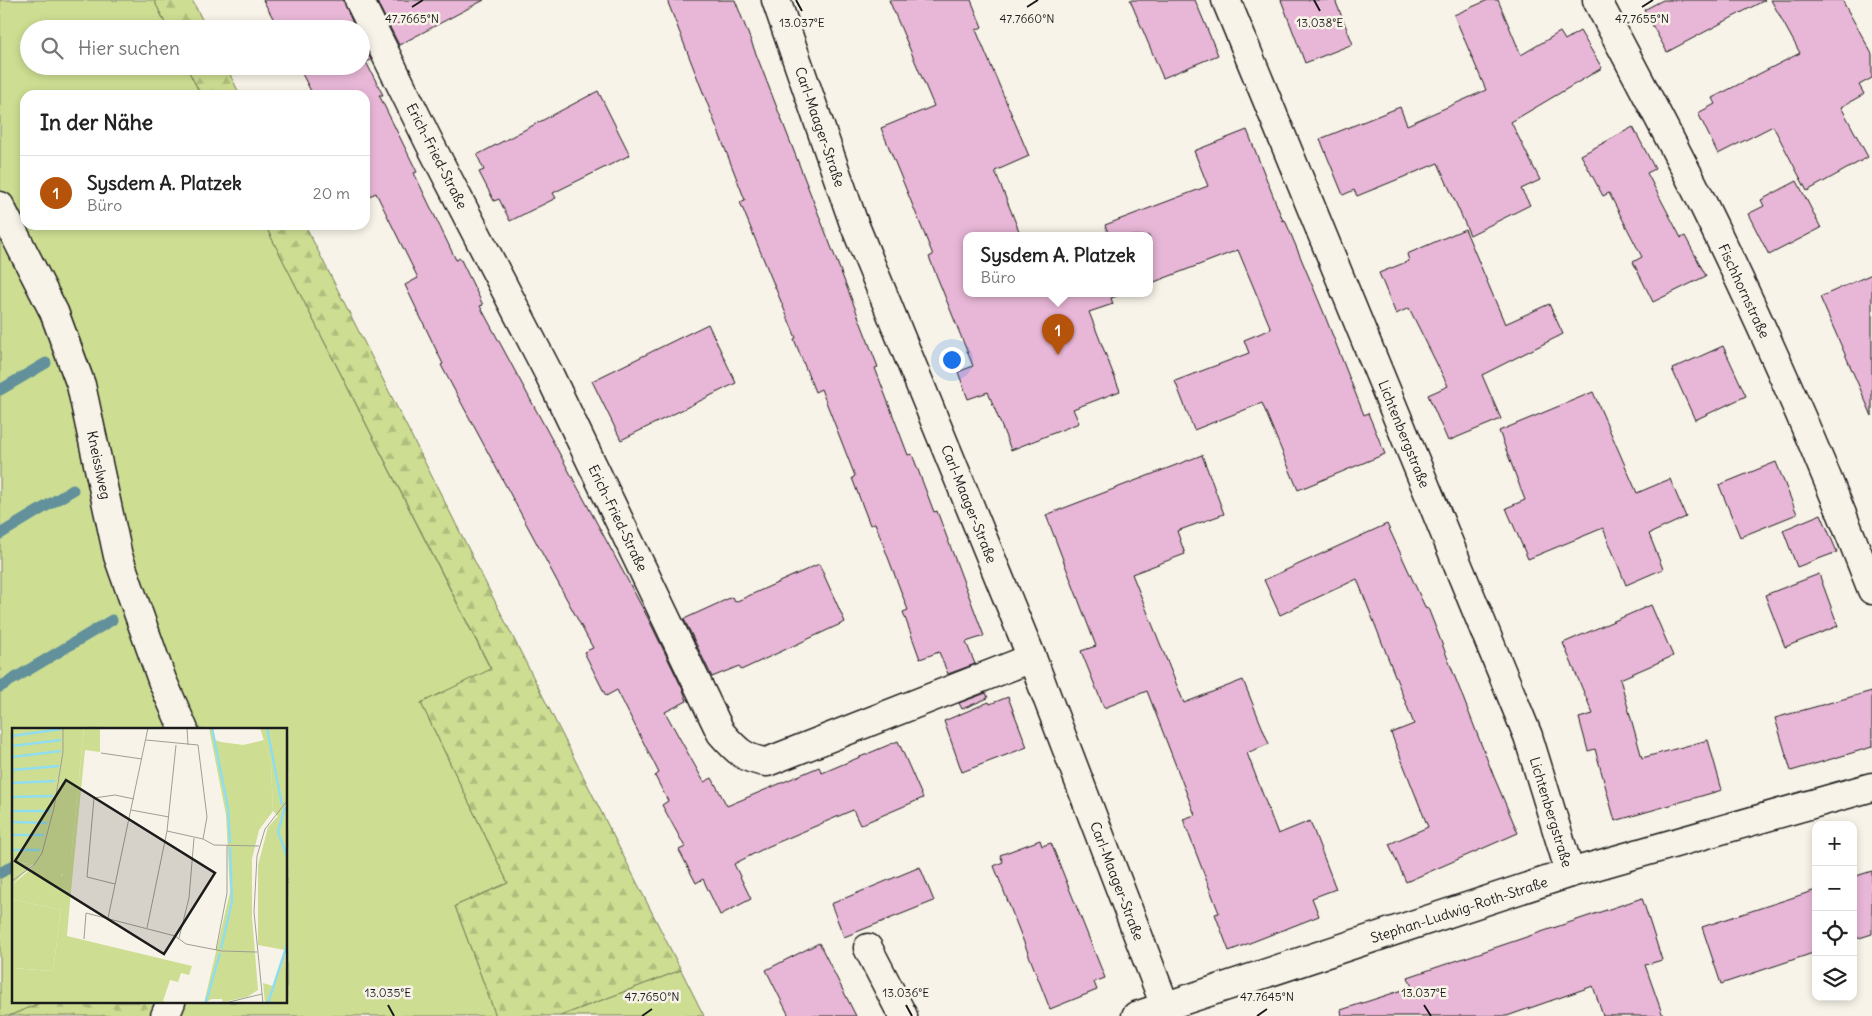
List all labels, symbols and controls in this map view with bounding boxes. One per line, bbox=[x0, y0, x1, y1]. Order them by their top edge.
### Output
text: 47.7665°N bbox=[385, 11, 439, 26]
text: 47.7660°N bbox=[1000, 11, 1054, 26]
text: 47.7655°N bbox=[1615, 11, 1669, 26]
text: 13.037°E bbox=[779, 15, 825, 30]
text: 13.038°E bbox=[1297, 15, 1343, 30]
search box bbox=[20, 20, 370, 75]
icon: search bbox=[38, 34, 66, 62]
text: Hier suchen bbox=[78, 36, 180, 60]
street label: Carl-Maager-Straße bbox=[791, 65, 849, 189]
street label: Erich-Fried-Straße bbox=[403, 100, 471, 212]
text: In der Nähe bbox=[40, 109, 153, 136]
text: Sysdem A. Platzek bbox=[87, 171, 242, 195]
text: 1 bbox=[53, 183, 59, 203]
text: 20 m bbox=[313, 183, 350, 203]
text: Büro bbox=[87, 195, 122, 215]
popup bbox=[963, 232, 1153, 297]
street label: Fischhornstraße bbox=[1714, 241, 1774, 341]
text: Sysdem A. Platzek bbox=[981, 243, 1135, 267]
text: Büro bbox=[981, 267, 1016, 287]
pin: 1 bbox=[1042, 314, 1074, 355]
your location bbox=[939, 347, 965, 373]
street label: Lichtenbergstraße bbox=[1374, 378, 1434, 490]
street label: Kneisslweg bbox=[83, 429, 115, 501]
street label: Carl-Maager-Straße bbox=[937, 442, 1001, 566]
street label: Erich-Fried-Straße bbox=[584, 462, 652, 574]
inset map bbox=[12, 728, 288, 1004]
street label: Lichtenbergstraße bbox=[1526, 755, 1576, 869]
street label: Carl-Maager-Straße bbox=[1086, 819, 1148, 943]
map controls bbox=[1812, 821, 1857, 1001]
button: + bbox=[1812, 821, 1857, 866]
button: − bbox=[1812, 866, 1857, 911]
street label: Stephan-Ludwig-Roth-Straße bbox=[1368, 873, 1550, 947]
button: locate bbox=[1812, 911, 1857, 956]
button: layers bbox=[1812, 956, 1857, 1001]
text: 13.035°E bbox=[365, 985, 411, 1000]
text: 13.036°E bbox=[883, 985, 929, 1000]
text: 13.037°E bbox=[1401, 985, 1447, 1000]
text: 47.7650°N bbox=[625, 989, 679, 1004]
text: 47.7645°N bbox=[1240, 989, 1294, 1004]

